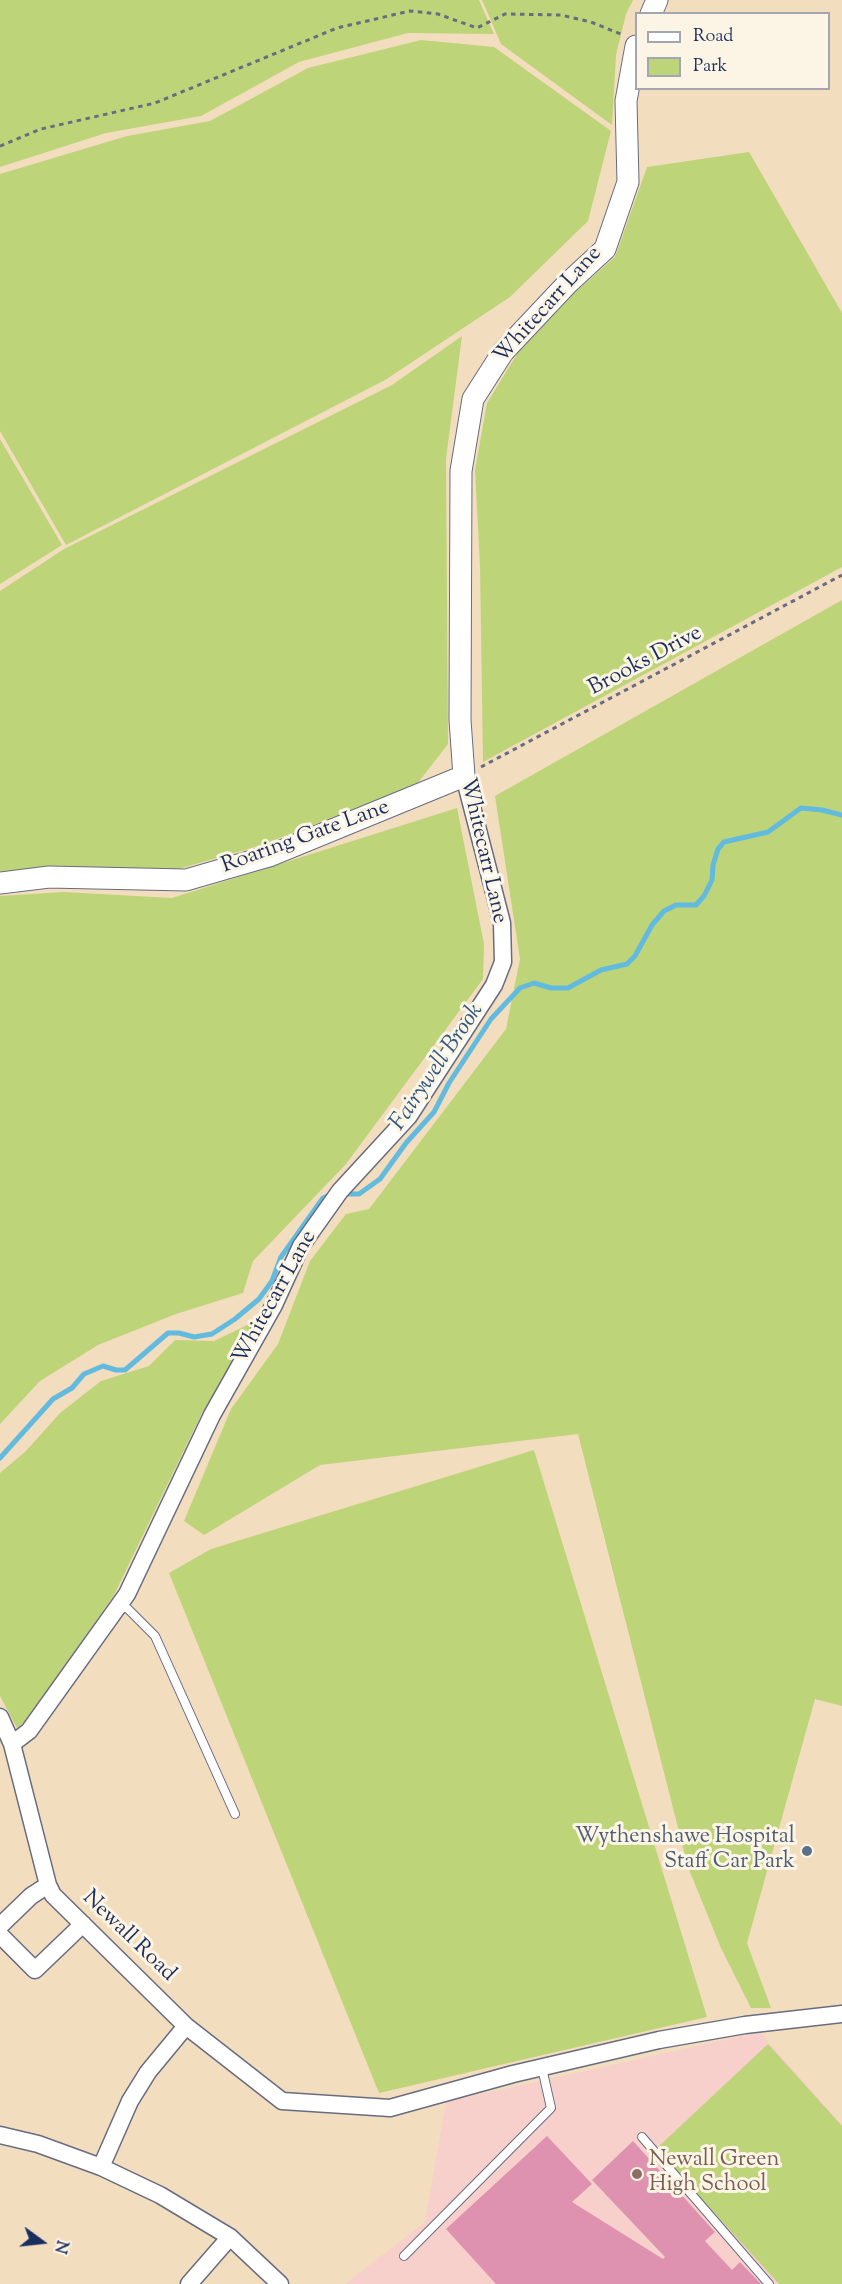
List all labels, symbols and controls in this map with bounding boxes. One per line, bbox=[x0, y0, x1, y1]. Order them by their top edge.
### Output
legend bbox=[635, 12, 830, 90]
text: Road bbox=[693, 24, 733, 50]
text: Park bbox=[693, 54, 727, 80]
street label: Whitecarr Lane bbox=[489, 242, 609, 370]
street label: Brooks Drive bbox=[585, 621, 707, 703]
street label: Whitecarr Lane bbox=[452, 776, 512, 926]
street label: Roaring Gate Lane bbox=[219, 795, 393, 881]
water label: Fairywell Brook bbox=[385, 999, 491, 1137]
street label: Whitecarr Lane bbox=[228, 1227, 324, 1369]
place label: Wythenshawe Hospital Staff Car Park bbox=[575, 1825, 795, 1876]
marker: Wythenshawe Hospital Staff Car Park bbox=[800, 1844, 814, 1858]
street label: Newall Road bbox=[76, 1886, 180, 1988]
place label: Newall Green High School bbox=[649, 2148, 779, 2200]
marker: Newall Green High School bbox=[630, 2167, 644, 2181]
north arrow bbox=[12, 2212, 72, 2272]
text: N bbox=[47, 2238, 73, 2256]

